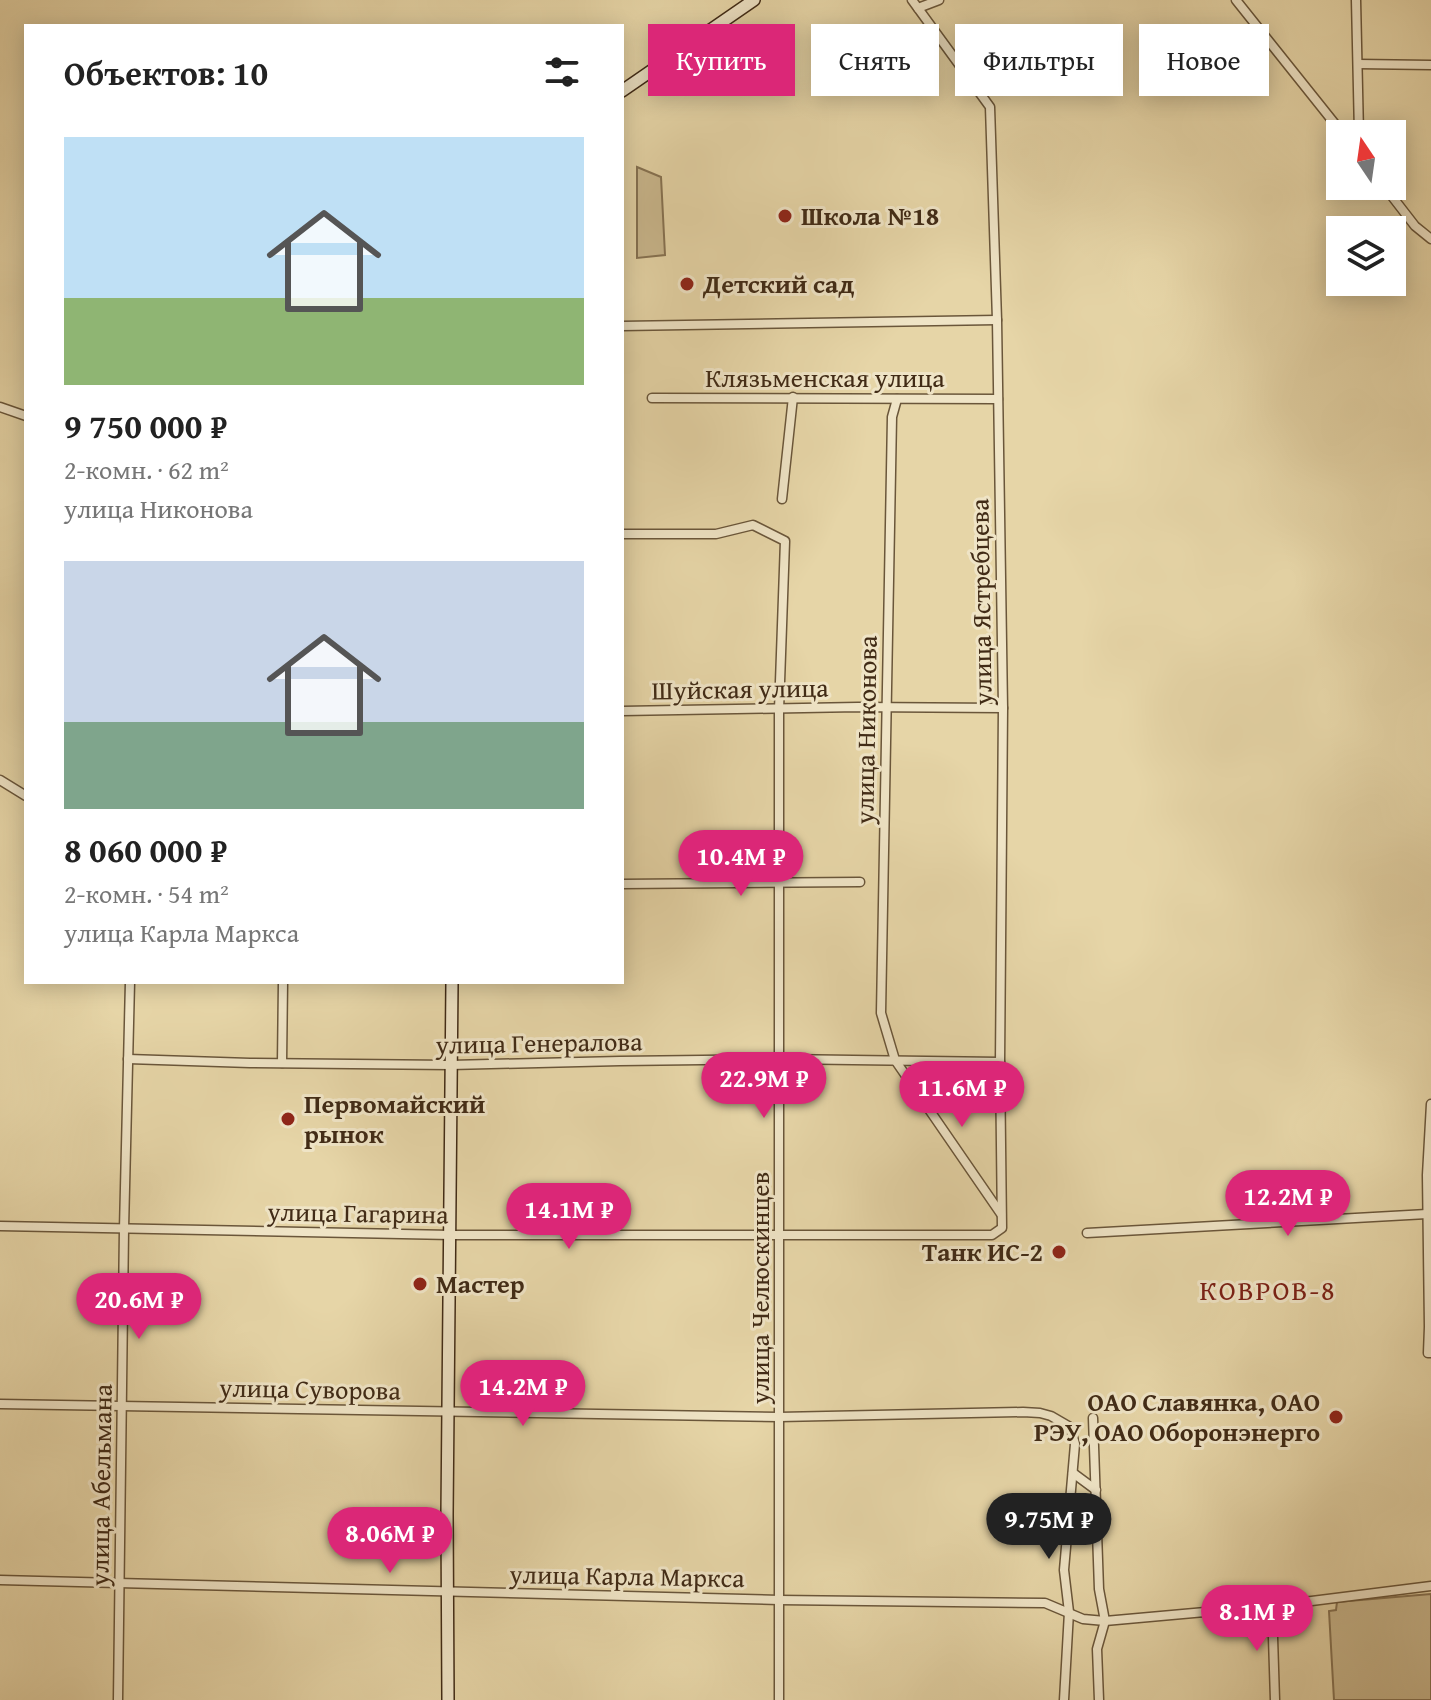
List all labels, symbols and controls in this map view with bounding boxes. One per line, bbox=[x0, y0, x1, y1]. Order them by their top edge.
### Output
chip: Купить bbox=[648, 24, 795, 96]
chip: Снять bbox=[811, 24, 939, 96]
chip: Фильтры bbox=[955, 24, 1123, 96]
chip: Новое bbox=[1139, 24, 1269, 96]
text: Объектов: 10 bbox=[64, 48, 268, 97]
icon: filters bbox=[540, 50, 584, 94]
north arrow bbox=[1326, 120, 1406, 200]
map controls bbox=[1326, 120, 1406, 296]
icon: home bbox=[252, 189, 396, 333]
place label: Школа №18 bbox=[801, 196, 939, 235]
marker: Школа №18 bbox=[776, 207, 794, 225]
button: layers bbox=[1326, 216, 1406, 296]
place label: Детский сад bbox=[702, 264, 854, 303]
marker: Детский сад bbox=[678, 275, 696, 293]
street label: Клязьменская улица bbox=[705, 358, 945, 397]
text: 9 750 000 ₽ bbox=[64, 401, 227, 450]
text: 2-комн. · 62 m² bbox=[64, 450, 229, 489]
text: улица Никонова bbox=[64, 489, 253, 528]
street label: улица Ястребцева bbox=[959, 498, 1002, 707]
icon: home bbox=[252, 613, 396, 757]
street label: улица Никонова bbox=[844, 635, 887, 826]
street label: Шуйская улица bbox=[651, 667, 829, 710]
text: 8 060 000 ₽ bbox=[64, 825, 227, 874]
pin: 10.4M ₽ bbox=[667, 830, 815, 898]
text: 10.4M ₽ bbox=[696, 836, 786, 875]
text: 2-комн. · 54 m² bbox=[64, 874, 229, 913]
text: улица Карла Маркса bbox=[64, 913, 299, 952]
street label: улица Генералова bbox=[434, 1021, 643, 1064]
pin: 22.9M ₽ bbox=[690, 1052, 838, 1120]
text: 22.9M ₽ bbox=[719, 1058, 809, 1097]
pin: 11.6M ₽ bbox=[888, 1061, 1036, 1129]
text: 11.6M ₽ bbox=[917, 1067, 1007, 1106]
place label: Первомайский рынок bbox=[304, 1084, 485, 1153]
marker: Первомайский рынок bbox=[279, 1110, 297, 1128]
pin: 12.2M ₽ bbox=[1214, 1170, 1362, 1238]
street label: улица Челюскинцев bbox=[740, 1172, 779, 1405]
text: 12.2M ₽ bbox=[1243, 1176, 1333, 1215]
pin: 14.1M ₽ bbox=[495, 1183, 643, 1251]
text: 14.1M ₽ bbox=[524, 1189, 614, 1228]
street label: улица Гагарина bbox=[266, 1191, 450, 1234]
place label: Танк ИС-2 bbox=[922, 1232, 1043, 1271]
marker: Танк ИС-2 bbox=[1050, 1243, 1068, 1261]
place label: Мастер bbox=[436, 1264, 525, 1303]
district label: КОВРОВ-8 bbox=[1199, 1269, 1337, 1310]
pin: 20.6M ₽ bbox=[65, 1273, 213, 1341]
marker: Мастер bbox=[411, 1275, 429, 1293]
text: 20.6M ₽ bbox=[94, 1279, 184, 1318]
pin: 14.2M ₽ bbox=[449, 1360, 597, 1428]
text: 14.2M ₽ bbox=[478, 1366, 568, 1405]
street label: улица Суворова bbox=[218, 1367, 402, 1410]
place label: ОАО Славянка, ОАО РЭУ, ОАО Оборонэнерго bbox=[1034, 1382, 1320, 1451]
street label: улица Абельмана bbox=[79, 1383, 122, 1587]
marker: ОАО Славянка, ОАО РЭУ, ОАО Оборонэнерго bbox=[1327, 1408, 1345, 1426]
pin: 9.75M ₽ bbox=[975, 1493, 1123, 1561]
text: 9.75M ₽ bbox=[1004, 1499, 1094, 1538]
pin: 8.06M ₽ bbox=[316, 1507, 464, 1575]
text: 8.06M ₽ bbox=[345, 1513, 435, 1552]
street label: улица Карла Маркса bbox=[508, 1554, 745, 1597]
pin: 8.1M ₽ bbox=[1192, 1585, 1322, 1653]
text: 8.1M ₽ bbox=[1219, 1591, 1295, 1630]

